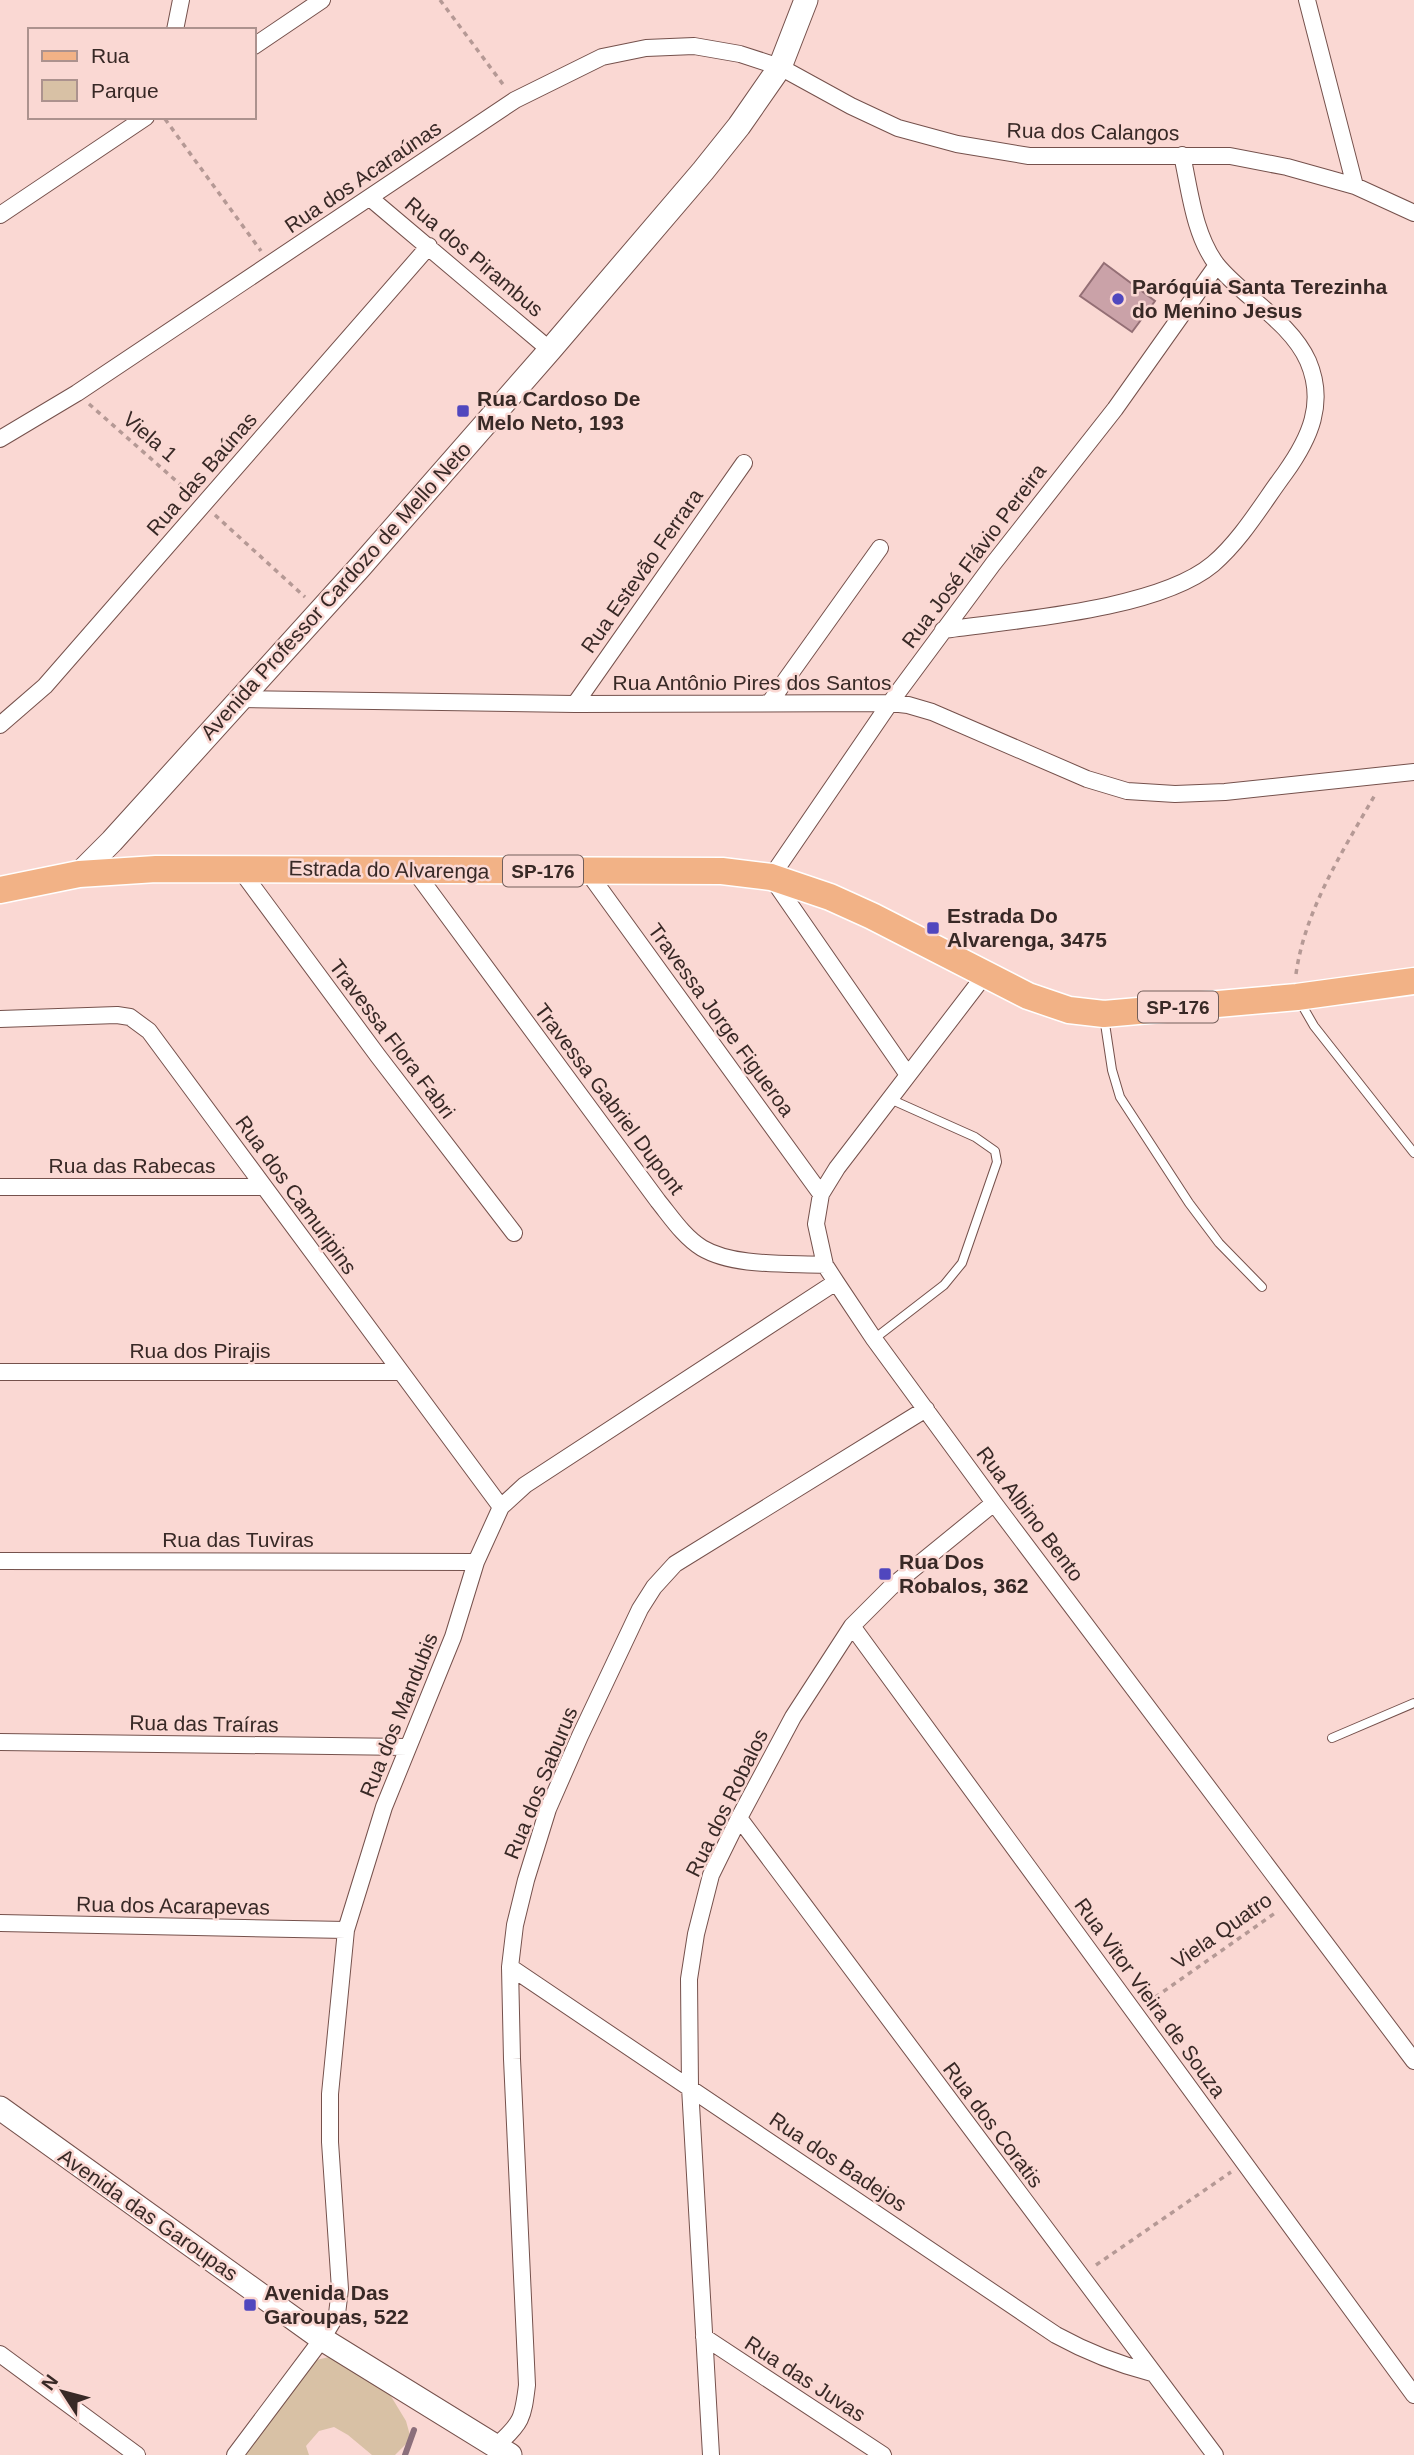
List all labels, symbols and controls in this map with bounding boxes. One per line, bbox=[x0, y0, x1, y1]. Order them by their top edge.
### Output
legend bbox=[28, 28, 256, 119]
text: Rua bbox=[91, 44, 130, 67]
text: Parque bbox=[91, 79, 159, 102]
street label: Rua dos Acaraúnas bbox=[280, 116, 445, 237]
street label: Rua dos Calangos bbox=[1006, 118, 1180, 145]
street label: Rua dos Pirambus bbox=[401, 192, 548, 321]
place label: Paróquia Santa Terezinha do Menino Jesus bbox=[1132, 275, 1387, 322]
marker: Paróquia Santa Terezinha do Menino Jesus bbox=[1110, 291, 1126, 307]
place label: Rua Cardoso De Melo Neto, 193 bbox=[477, 387, 640, 434]
marker: Rua Cardoso De Melo Neto, 193 bbox=[455, 403, 471, 419]
street label: Viela 1 bbox=[119, 407, 182, 466]
street label: Rua das Baúnas bbox=[142, 408, 261, 540]
street label: Avenida Professor Cardozo de Mello Neto bbox=[196, 437, 475, 744]
street label: Rua José Flávio Pereira bbox=[897, 459, 1050, 652]
street label: Rua Estevão Ferrara bbox=[576, 484, 707, 657]
street label: Rua Antônio Pires dos Santos bbox=[612, 671, 892, 694]
street label: Estrada do Alvarenga bbox=[288, 856, 490, 883]
road number: SP-176 bbox=[503, 856, 583, 886]
place label: Estrada Do Alvarenga, 3475 bbox=[947, 904, 1107, 951]
street label: Travessa Jorge Figueroa bbox=[644, 919, 799, 1121]
marker: Estrada Do Alvarenga, 3475 bbox=[925, 920, 941, 936]
street label: Travessa Flora Fabri bbox=[325, 955, 460, 1123]
road number: SP-176 bbox=[1138, 992, 1218, 1023]
street label: Travessa Gabriel Dupont bbox=[530, 999, 689, 1199]
street label: Rua dos Camuripins bbox=[231, 1111, 362, 1278]
street label: Rua das Rabecas bbox=[49, 1154, 215, 1177]
street label: Rua dos Pirajis bbox=[129, 1339, 271, 1362]
street label: Rua Albino Bento bbox=[972, 1442, 1088, 1585]
street label: Rua das Tuviras bbox=[162, 1528, 314, 1551]
place label: Rua Dos Robalos, 362 bbox=[899, 1550, 1029, 1597]
marker: Rua Dos Robalos, 362 bbox=[877, 1566, 893, 1582]
street label: Rua dos Mandubis bbox=[355, 1629, 442, 1800]
street label: Rua dos Saburus bbox=[499, 1703, 582, 1862]
street label: Rua das Traíras bbox=[129, 1711, 279, 1736]
street label: Rua dos Robalos bbox=[681, 1725, 772, 1880]
street label: Viela Quatro bbox=[1167, 1888, 1276, 1973]
street label: Rua dos Acarapevas bbox=[76, 1892, 270, 1919]
street label: Rua Vitor Vieira de Souza bbox=[1070, 1894, 1231, 2102]
street label: Rua dos Coratis bbox=[939, 2058, 1048, 2192]
street label: Rua dos Badejos bbox=[766, 2107, 911, 2216]
street label: Avenida das Garoupas bbox=[54, 2144, 242, 2285]
place label: Avenida Das Garoupas, 522 bbox=[264, 2281, 409, 2328]
marker: Avenida Das Garoupas, 522 bbox=[242, 2297, 258, 2313]
street label: Rua das Juvas bbox=[741, 2331, 870, 2426]
north arrow bbox=[28, 2357, 98, 2427]
text: N bbox=[37, 2371, 62, 2394]

